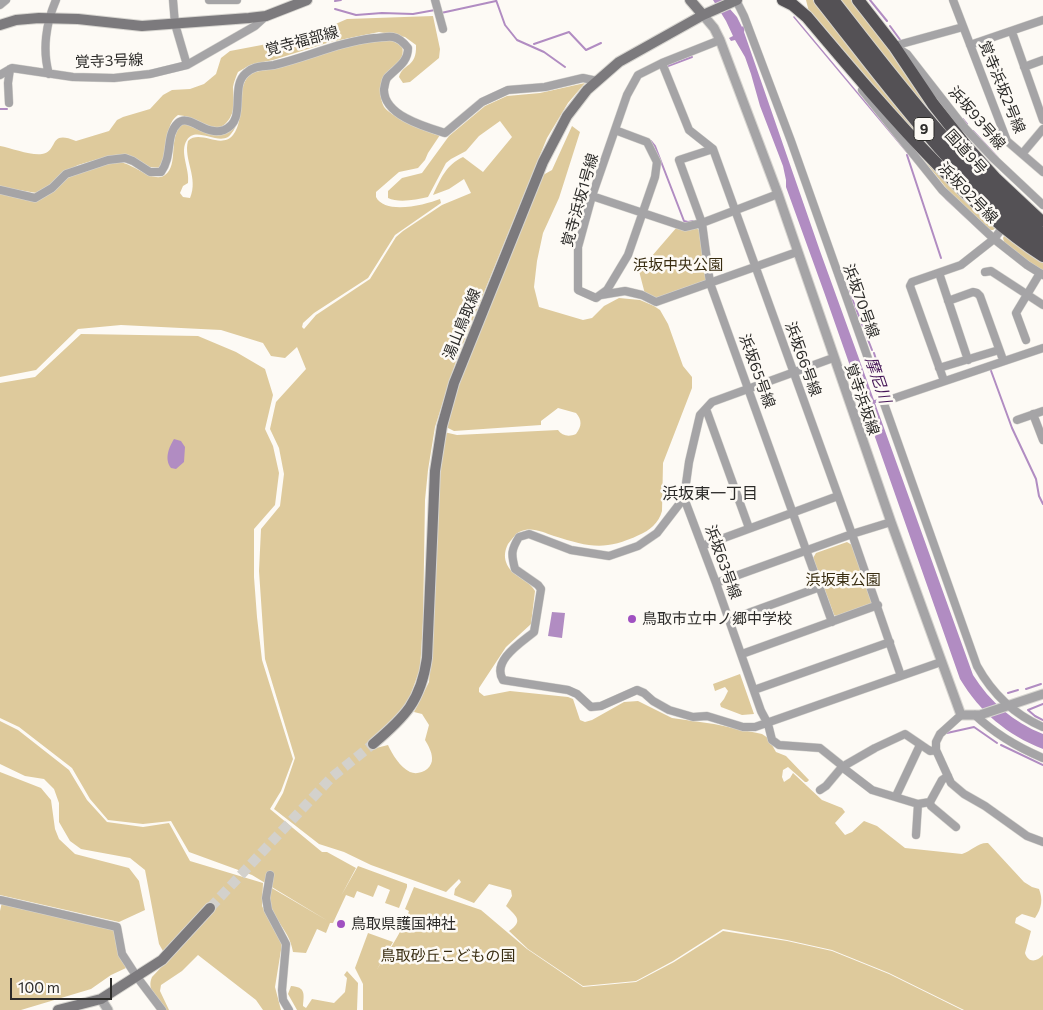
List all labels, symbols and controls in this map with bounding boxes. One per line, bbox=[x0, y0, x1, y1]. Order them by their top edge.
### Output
street label: 覚寺福部線 bbox=[263, 23, 341, 59]
street label: 覚寺浜坂2号線 bbox=[975, 38, 1029, 136]
street label: 覚寺3号線 bbox=[74, 51, 144, 71]
street label: 浜坂93号線 bbox=[945, 83, 1009, 153]
road number: 9 bbox=[914, 118, 934, 140]
street label: 国道9号 bbox=[941, 126, 991, 178]
street label: 覚寺浜坂1号線 bbox=[558, 151, 602, 249]
street label: 浜坂92号線 bbox=[935, 159, 1001, 227]
park label: 浜坂中央公園 bbox=[633, 256, 723, 274]
street label: 浜坂70号線 bbox=[839, 261, 883, 341]
street label: 湯山鳥取線 bbox=[440, 286, 484, 362]
street label: 浜坂66号線 bbox=[781, 319, 825, 399]
street label: 浜坂65号線 bbox=[735, 331, 779, 411]
water label: 摩尼川 bbox=[861, 354, 895, 406]
street label: 覚寺浜坂線 bbox=[841, 361, 883, 437]
district label: 浜坂東一丁目 bbox=[662, 484, 758, 504]
street label: 浜坂63号線 bbox=[701, 522, 745, 602]
park label: 浜坂東公園 bbox=[806, 571, 880, 589]
place label: 鳥取市立中ノ郷中学校 bbox=[642, 610, 792, 628]
marker: 鳥取市立中ノ郷中学校 bbox=[626, 613, 638, 625]
place label: 鳥取県護国神社 bbox=[351, 915, 456, 933]
marker: 鳥取県護国神社 bbox=[335, 918, 347, 930]
park label: 鳥取砂丘こどもの国 bbox=[381, 947, 515, 965]
scale bar bbox=[12, 968, 115, 1000]
text: 100 m bbox=[18, 978, 60, 996]

